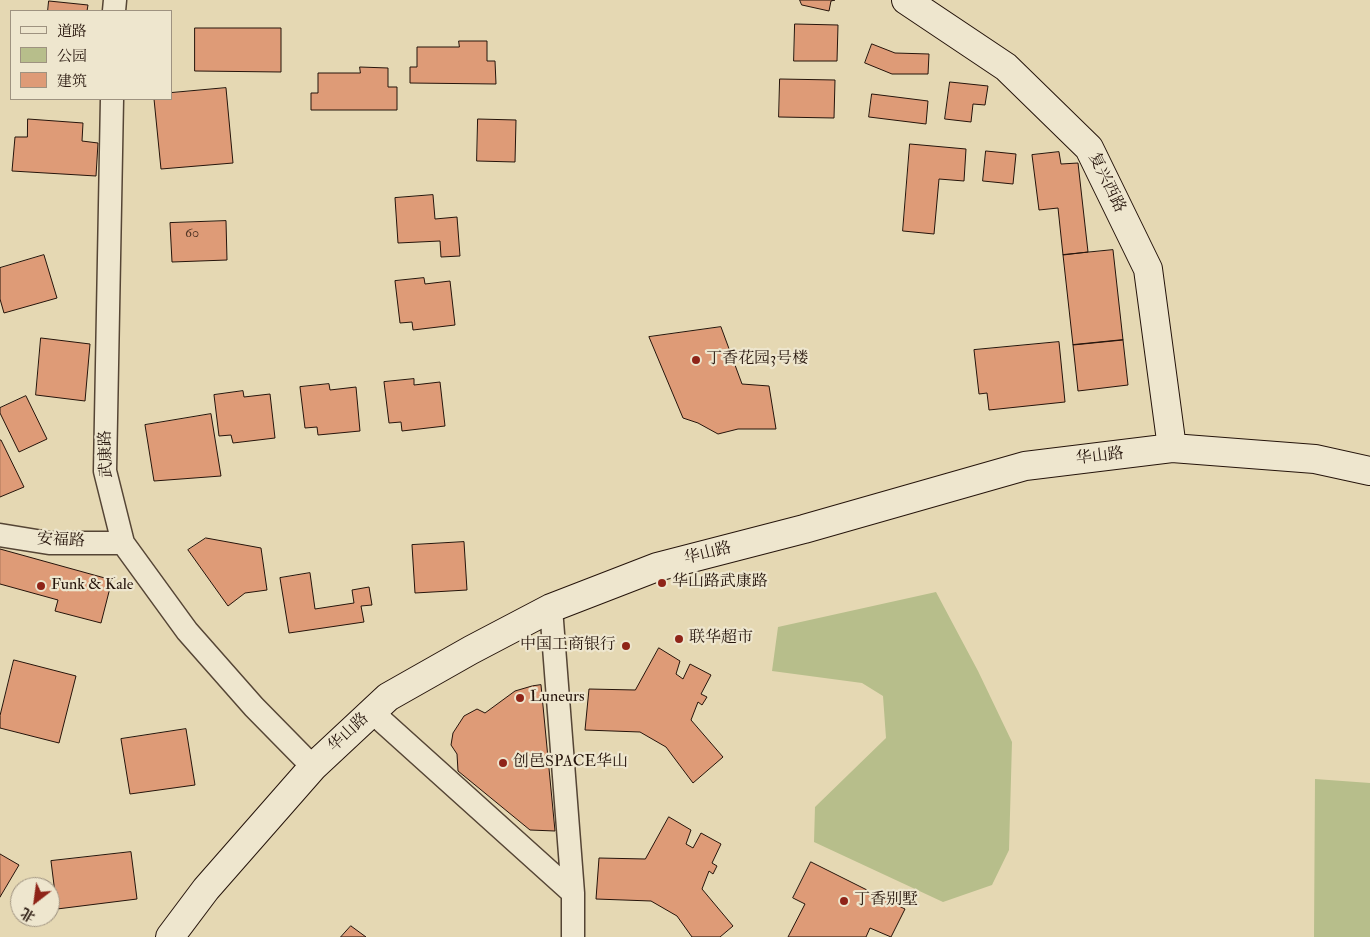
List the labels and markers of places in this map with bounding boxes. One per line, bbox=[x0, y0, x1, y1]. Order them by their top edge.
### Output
place label: 丁香花园3号楼 bbox=[706, 350, 808, 370]
marker: 丁香花园3号楼 bbox=[690, 354, 702, 366]
place label: 华山路武康路 bbox=[672, 573, 768, 593]
place label: Funk & Kale bbox=[51, 576, 133, 596]
marker: 华山路武康路 bbox=[656, 577, 668, 589]
marker: Funk & Kale bbox=[35, 580, 47, 592]
place label: 联华超市 bbox=[689, 629, 753, 649]
marker: 联华超市 bbox=[673, 633, 685, 645]
place label: 中国工商银行 bbox=[520, 636, 616, 656]
marker: 中国工商银行 bbox=[620, 640, 632, 652]
place label: Luneurs bbox=[530, 688, 585, 708]
marker: Luneurs bbox=[514, 692, 526, 704]
place label: 创邑SPACE华山 bbox=[513, 753, 628, 773]
marker: 创邑SPACE华山 bbox=[497, 757, 509, 769]
place label: 丁香别墅 bbox=[854, 891, 918, 911]
marker: 丁香别墅 bbox=[838, 895, 850, 907]

